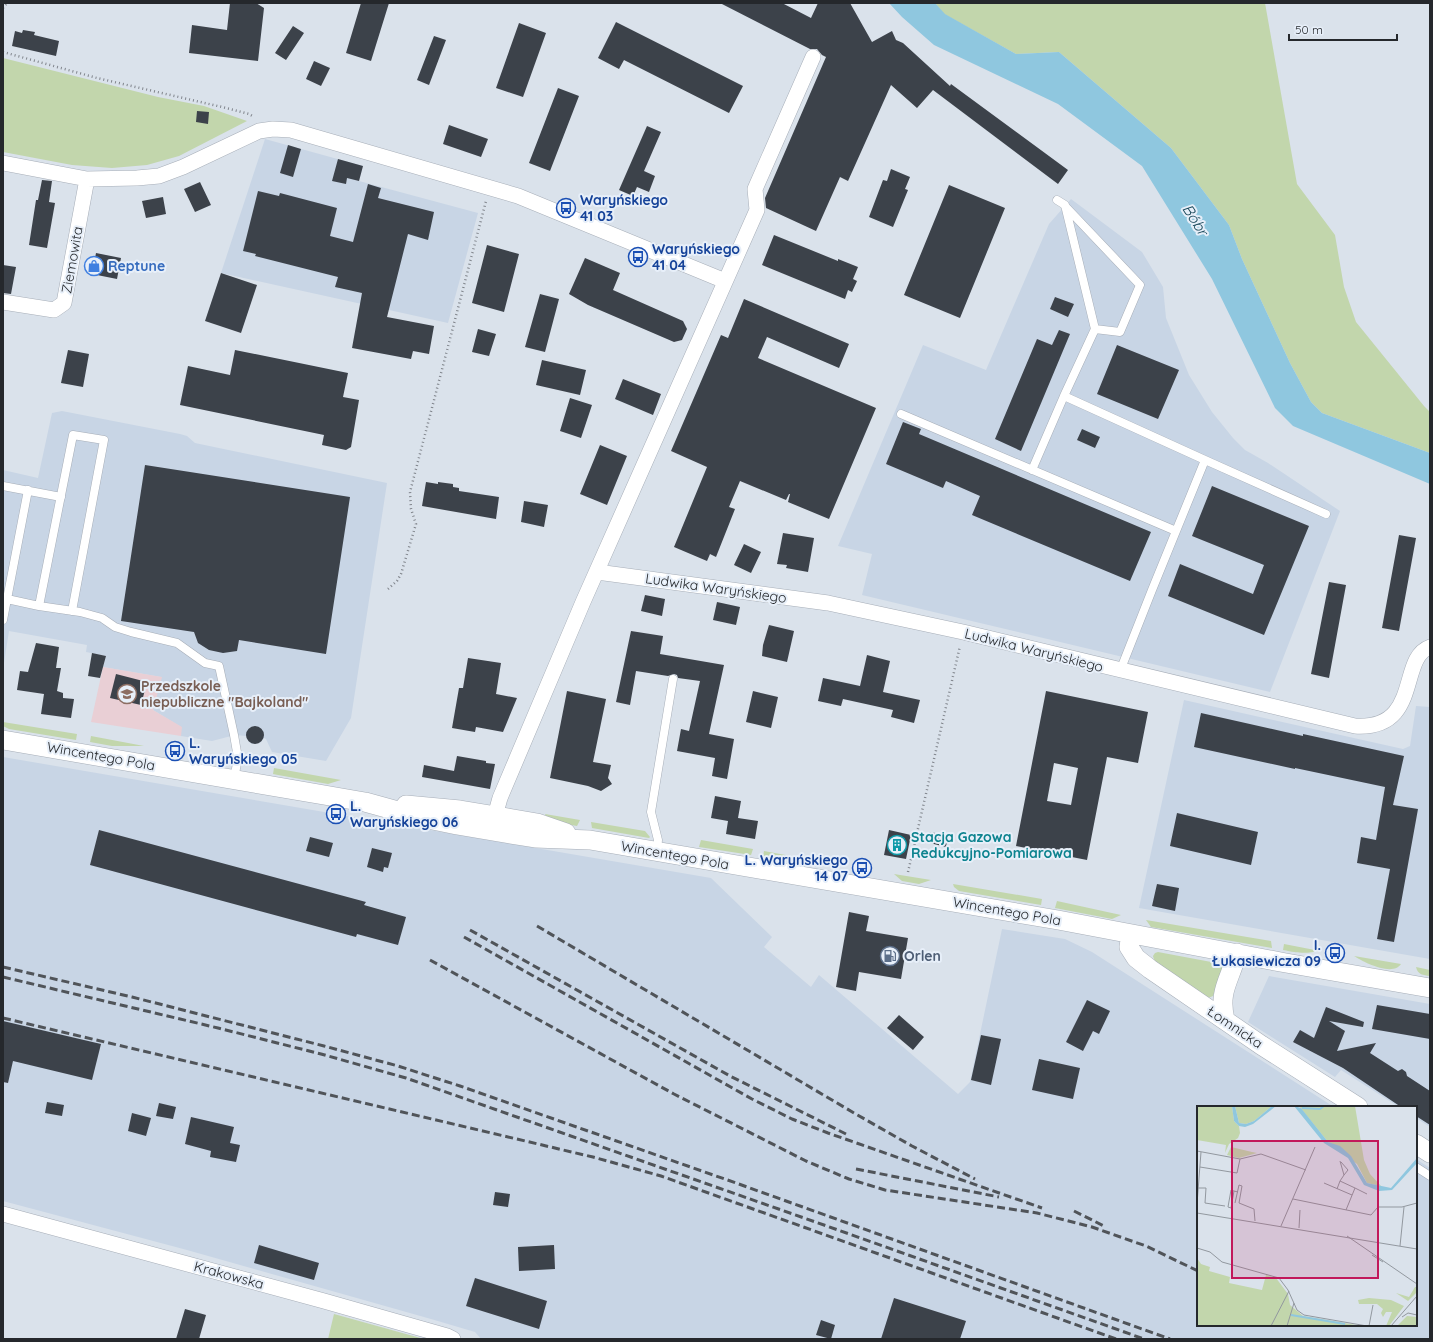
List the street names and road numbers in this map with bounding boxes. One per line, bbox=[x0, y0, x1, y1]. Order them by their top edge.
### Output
street label: Ziemowita bbox=[57, 225, 87, 295]
street label: Ludwika Waryńskiego bbox=[644, 569, 788, 607]
street label: Ludwika Waryńskiego bbox=[963, 624, 1105, 676]
street label: Wincentego Pola bbox=[46, 738, 156, 774]
street label: Wincentego Pola bbox=[620, 837, 730, 873]
street label: Wincentego Pola bbox=[952, 893, 1062, 929]
street label: Łomnicka bbox=[1204, 1002, 1266, 1052]
street label: Krakowska bbox=[192, 1257, 266, 1293]

